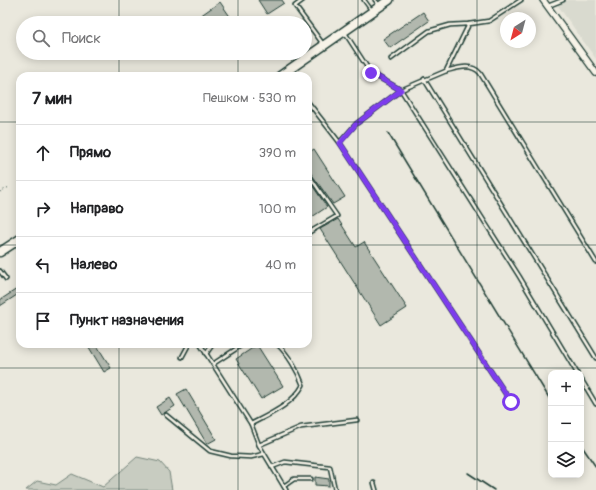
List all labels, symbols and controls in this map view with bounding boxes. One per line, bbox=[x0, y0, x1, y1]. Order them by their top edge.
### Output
north arrow bbox=[500, 12, 536, 48]
search box bbox=[16, 16, 312, 60]
icon: search bbox=[30, 27, 52, 49]
text: Поиск bbox=[62, 29, 101, 48]
route end bbox=[362, 64, 380, 82]
text: 7 мин bbox=[32, 88, 72, 109]
text: Пешком · 530 m bbox=[203, 90, 296, 106]
icon: ahead bbox=[32, 142, 54, 164]
text: Прямо bbox=[70, 143, 111, 162]
text: 390 m bbox=[259, 145, 296, 161]
icon: right bbox=[32, 198, 54, 220]
text: Направо bbox=[70, 199, 124, 218]
text: 100 m bbox=[259, 201, 296, 217]
icon: left bbox=[32, 254, 54, 276]
text: Налево bbox=[70, 255, 117, 274]
text: 40 m bbox=[265, 257, 296, 273]
icon: arrive bbox=[32, 310, 54, 332]
text: Пункт назначения bbox=[70, 311, 184, 330]
map controls bbox=[548, 370, 584, 478]
button: + bbox=[548, 370, 584, 406]
route start bbox=[502, 393, 520, 411]
button: − bbox=[548, 406, 584, 442]
button: layers bbox=[548, 442, 584, 478]

